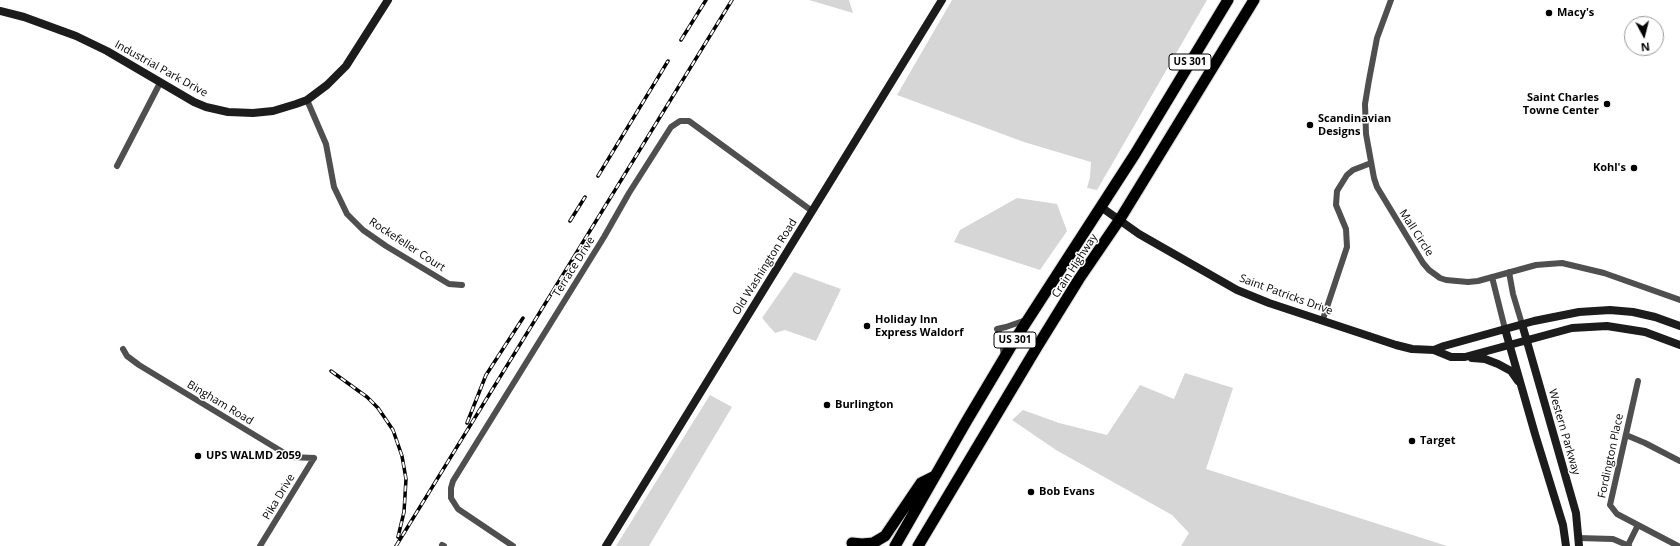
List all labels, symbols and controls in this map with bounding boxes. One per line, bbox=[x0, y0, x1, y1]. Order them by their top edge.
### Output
place label: Macy's bbox=[1557, 6, 1594, 20]
marker: Macy's bbox=[1544, 8, 1554, 18]
north arrow bbox=[1624, 16, 1664, 56]
street label: Industrial Park Drive bbox=[112, 38, 210, 100]
text: N bbox=[1640, 39, 1651, 55]
road number: US 301 bbox=[1169, 54, 1211, 70]
place label: Saint Charles Towne Center bbox=[1523, 91, 1599, 117]
marker: Saint Charles Towne Center bbox=[1602, 99, 1612, 109]
place label: Scandinavian Designs bbox=[1318, 112, 1391, 138]
marker: Scandinavian Designs bbox=[1305, 120, 1315, 130]
place label: Kohl's bbox=[1593, 161, 1626, 175]
marker: Kohl's bbox=[1629, 163, 1639, 173]
street label: Mall Circle bbox=[1396, 207, 1436, 259]
street label: Rockefeller Court bbox=[366, 215, 448, 275]
street label: Old Washington Road bbox=[730, 216, 800, 318]
street label: Crain Highway bbox=[1049, 232, 1101, 300]
street label: Terrace Drive bbox=[550, 234, 598, 300]
street label: Saint Patricks Drive bbox=[1237, 272, 1335, 318]
place label: Holiday Inn Express Waldorf bbox=[875, 313, 963, 339]
marker: Holiday Inn Express Waldorf bbox=[862, 321, 872, 331]
road number: US 301 bbox=[994, 332, 1036, 348]
street label: Bingham Road bbox=[185, 378, 255, 428]
street label: Western Parkway bbox=[1545, 387, 1583, 477]
place label: Burlington bbox=[835, 398, 894, 412]
marker: Burlington bbox=[822, 400, 832, 410]
street label: Fordington Place bbox=[1596, 413, 1626, 499]
place label: Target bbox=[1420, 434, 1455, 448]
marker: Target bbox=[1407, 436, 1417, 446]
place label: UPS WALMD 2059 bbox=[206, 449, 301, 463]
marker: UPS WALMD 2059 bbox=[193, 451, 203, 461]
street label: Pika Drive bbox=[260, 472, 298, 522]
place label: Bob Evans bbox=[1039, 485, 1095, 499]
marker: Bob Evans bbox=[1026, 487, 1036, 497]

